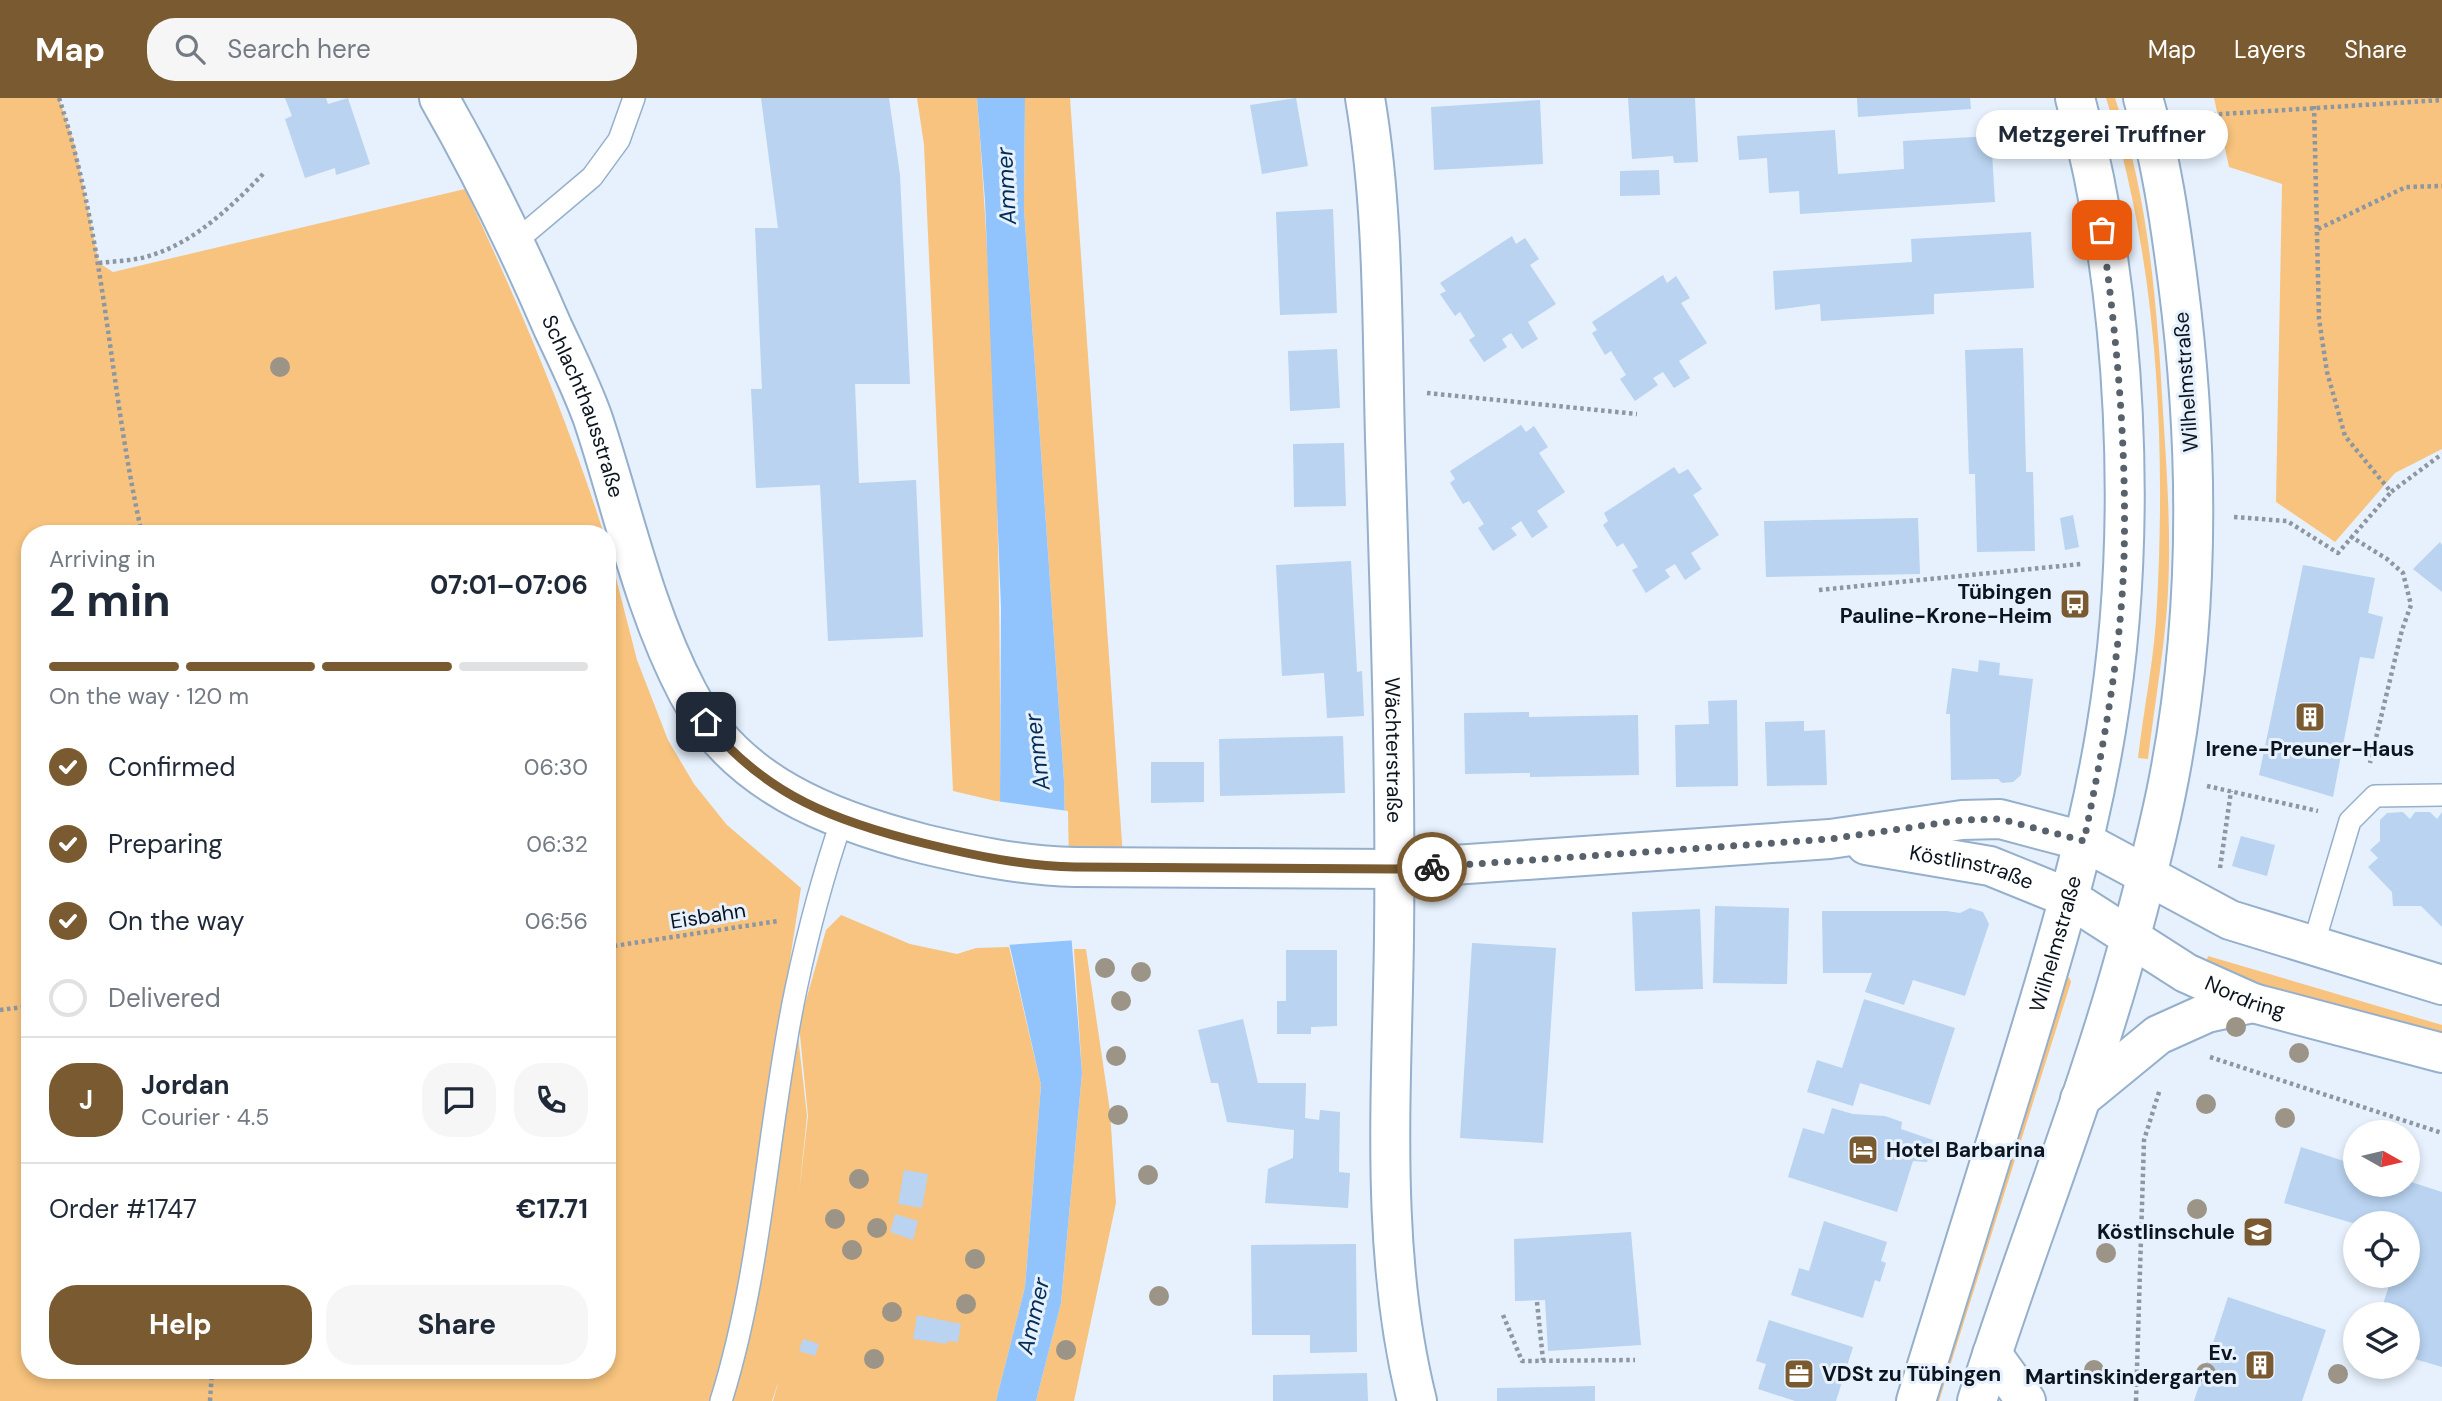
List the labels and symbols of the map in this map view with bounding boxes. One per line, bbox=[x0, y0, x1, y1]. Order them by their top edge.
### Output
callout: Metzgerei Truffner bbox=[1976, 111, 2228, 160]
water label: Ammer bbox=[989, 145, 1023, 227]
pin bbox=[2072, 200, 2132, 260]
street label: Schlachthausstraße bbox=[535, 311, 630, 501]
street label: Wilhelmstraße bbox=[2167, 311, 2205, 453]
place label: Tübingen Pauline-Krone-Heim bbox=[1840, 578, 2052, 630]
bus stop icon: Tübingen Pauline-Krone-Heim bbox=[2058, 587, 2092, 621]
street label: Wächterstraße bbox=[1378, 677, 1408, 823]
pin bbox=[676, 692, 736, 752]
building icon: Irene-Preuner-Haus bbox=[2293, 700, 2327, 734]
water label: Ammer bbox=[1017, 710, 1057, 793]
place label: Irene-Preuner-Haus bbox=[2205, 735, 2415, 763]
courier bbox=[1397, 832, 1467, 902]
street label: Köstlinstraße bbox=[1907, 839, 2038, 896]
street label: Wilhelmstraße bbox=[2023, 873, 2088, 1015]
street label: Eisbahn bbox=[668, 896, 748, 936]
street label: Nordring bbox=[2200, 969, 2288, 1025]
north arrow bbox=[2343, 1120, 2420, 1197]
hotel icon: Hotel Barbarina bbox=[1846, 1133, 1880, 1167]
place label: Hotel Barbarina bbox=[1886, 1136, 2045, 1164]
school or university icon: Köstlinschule bbox=[2241, 1215, 2275, 1249]
place label: Köstlinschule bbox=[2097, 1218, 2235, 1246]
water label: Ammer bbox=[1009, 1273, 1057, 1358]
place label: Ev. Martinskindergarten bbox=[2025, 1339, 2237, 1391]
building icon: Ev. Martinskindergarten bbox=[2243, 1348, 2277, 1382]
office icon: VDSt zu Tübingen bbox=[1782, 1357, 1816, 1391]
place label: VDSt zu Tübingen bbox=[1822, 1360, 2001, 1388]

